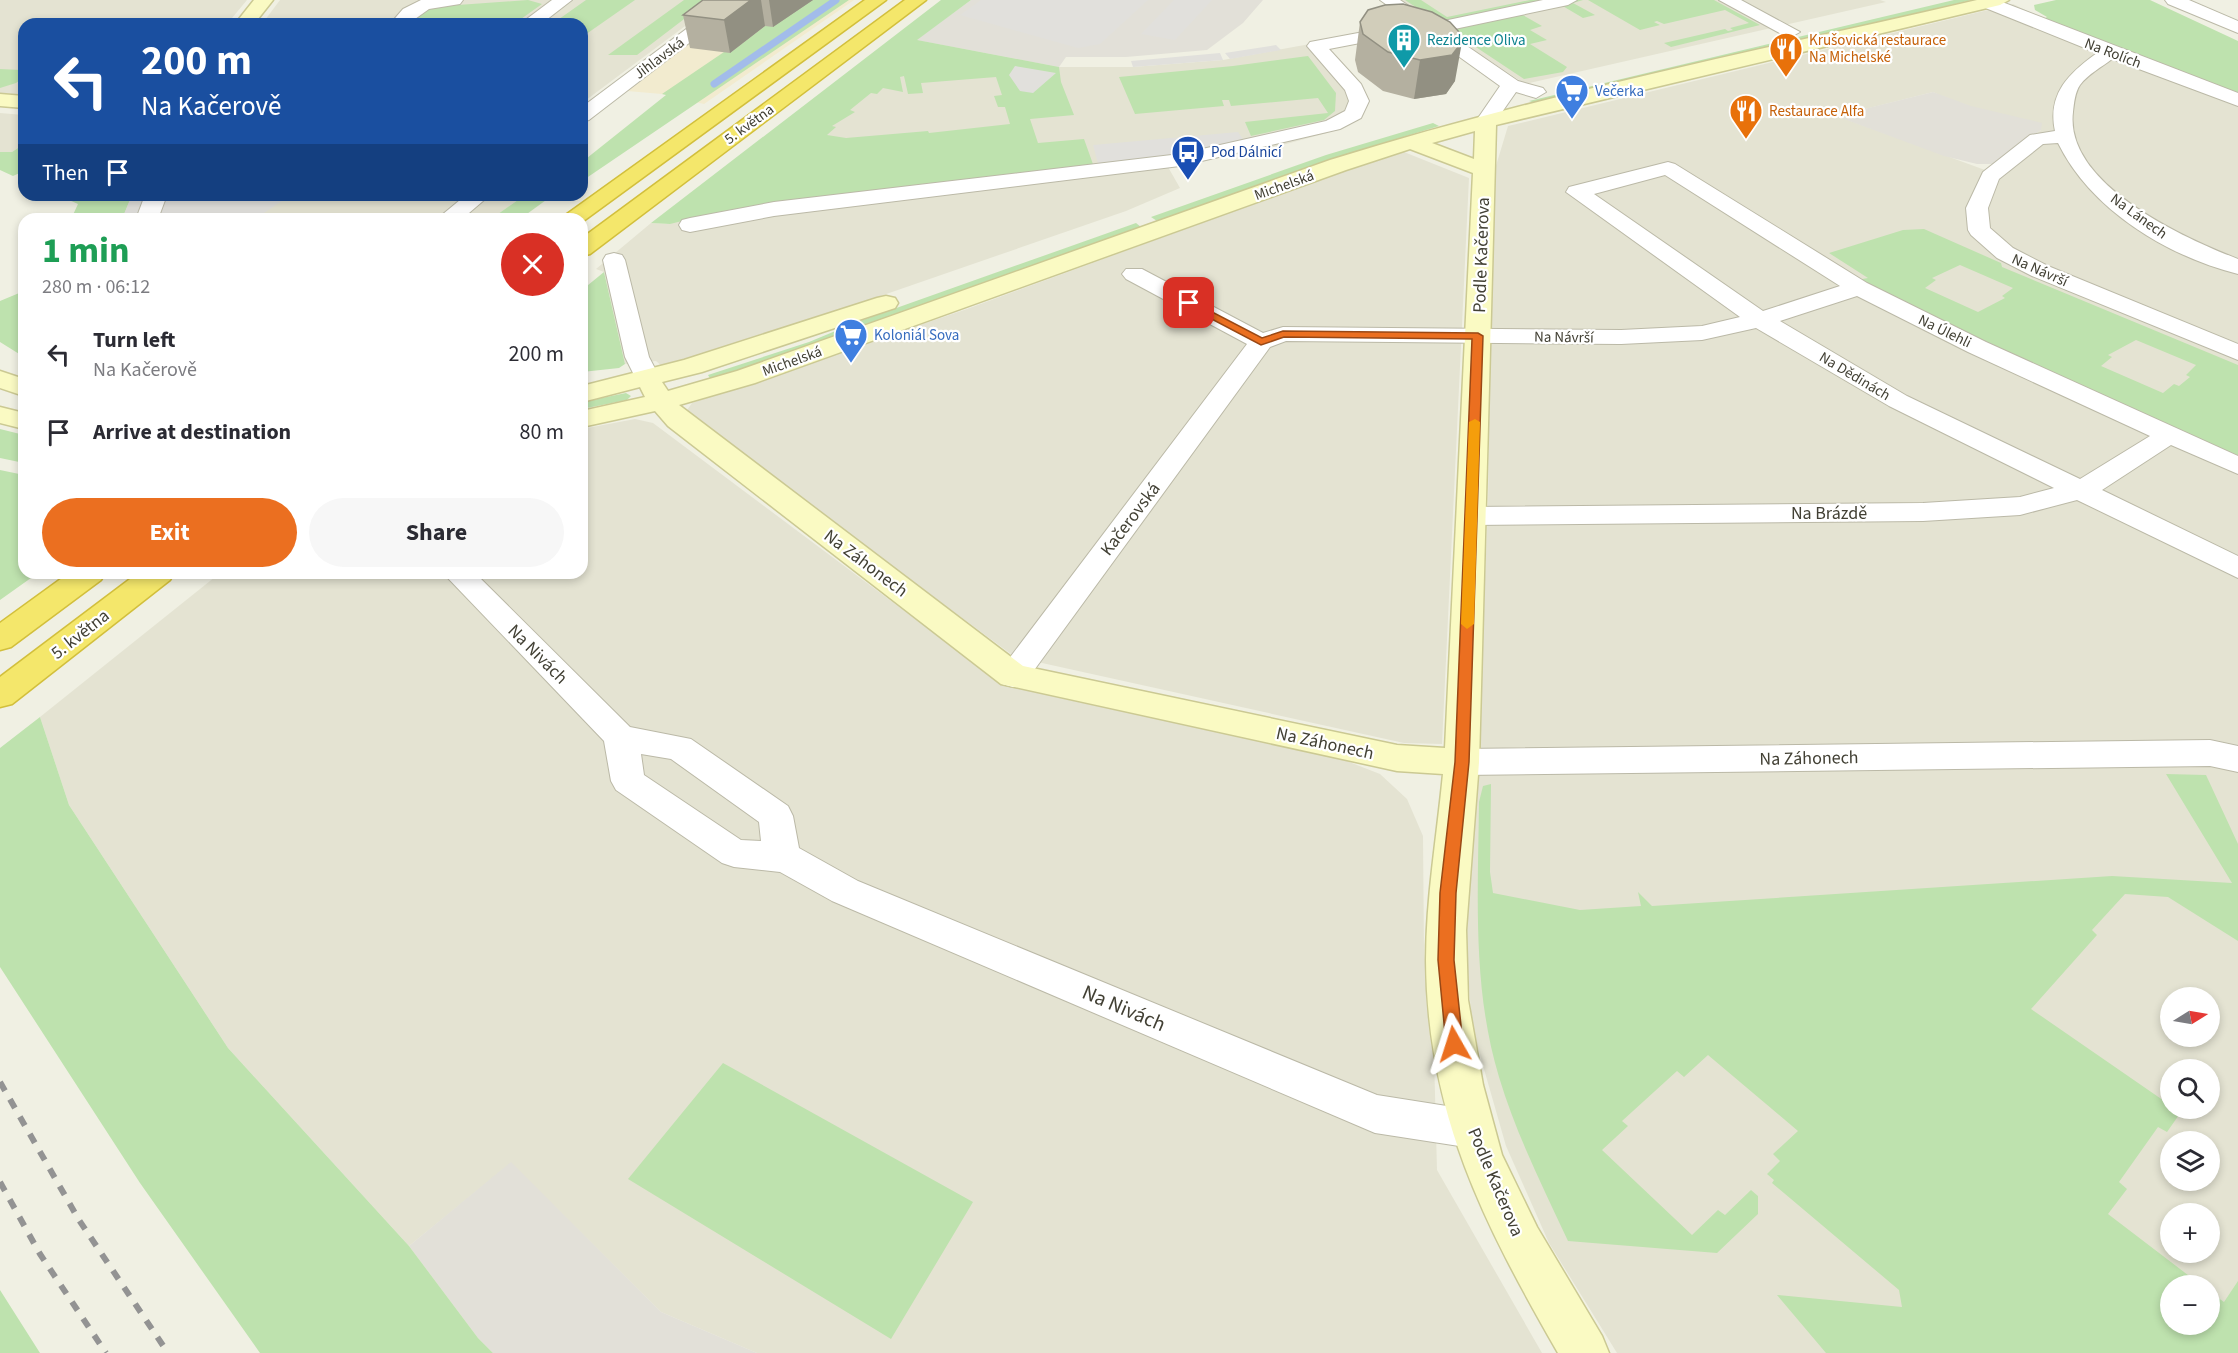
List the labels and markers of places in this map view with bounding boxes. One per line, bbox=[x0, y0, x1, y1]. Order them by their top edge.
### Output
building icon: Rezidence Oliva bbox=[1386, 22, 1422, 69]
place label: Rezidence Oliva bbox=[1427, 30, 1526, 51]
place label: Krušovická restaurace Na Michelské bbox=[1809, 30, 1946, 68]
restaurant icon: Krušovická restaurace Na Michelské bbox=[1768, 31, 1804, 78]
supermarket icon: Večerka bbox=[1554, 73, 1590, 120]
place label: Večerka bbox=[1595, 81, 1644, 102]
restaurant icon: Restaurace Alfa bbox=[1728, 93, 1764, 140]
place label: Restaurace Alfa bbox=[1769, 101, 1864, 122]
bus stop icon: Pod Dálnicí bbox=[1170, 134, 1206, 181]
place label: Pod Dálnicí bbox=[1211, 142, 1283, 163]
pin bbox=[1163, 277, 1214, 328]
supermarket icon: Koloniál Sova bbox=[833, 317, 869, 364]
place label: Koloniál Sova bbox=[874, 325, 959, 346]

